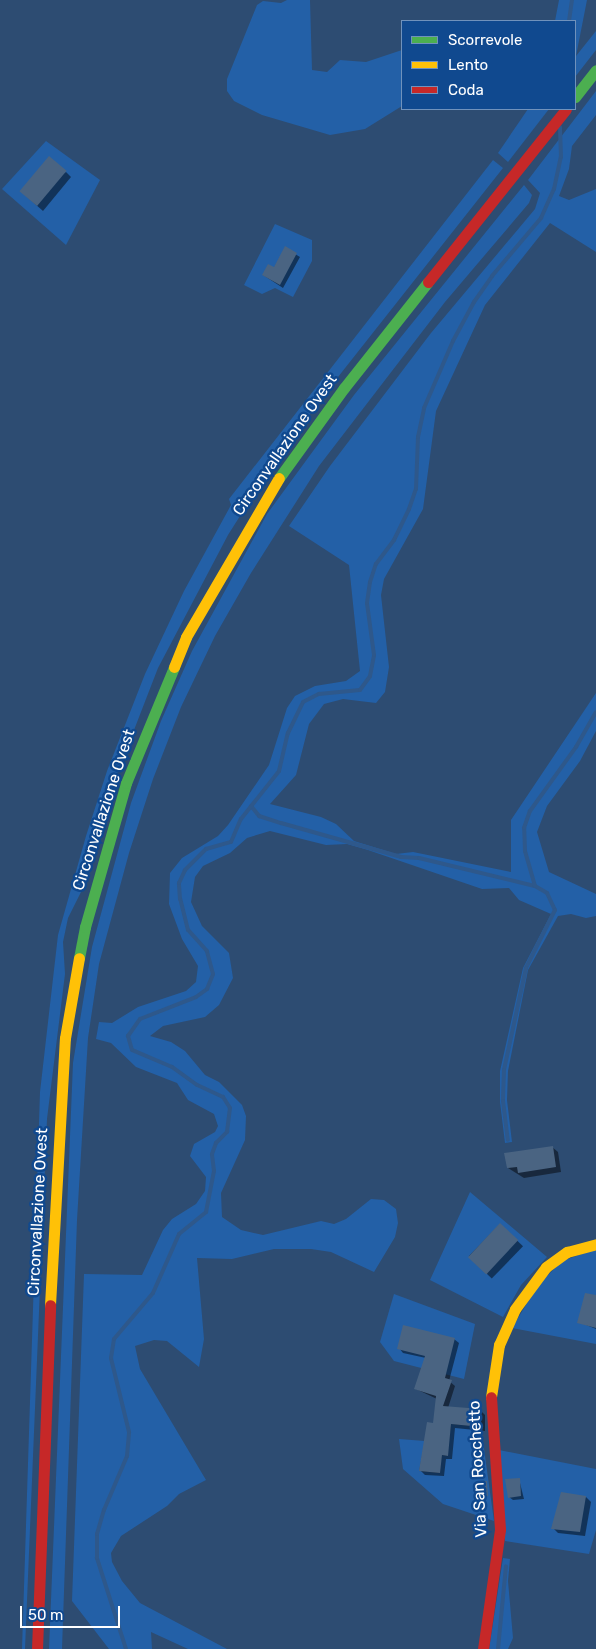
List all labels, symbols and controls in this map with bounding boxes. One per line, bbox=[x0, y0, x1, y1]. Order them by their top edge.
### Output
legend bbox=[401, 20, 576, 110]
text: Scorrevole bbox=[448, 31, 522, 49]
text: Lento bbox=[448, 56, 488, 74]
text: Coda bbox=[448, 81, 484, 99]
street label: Circonvallazione Ovest bbox=[229, 371, 341, 519]
street label: Circonvallazione Ovest bbox=[69, 727, 139, 893]
street label: Circonvallazione Ovest bbox=[24, 1127, 52, 1297]
street label: Via San Rocchetto bbox=[465, 1400, 491, 1538]
scale bar bbox=[22, 1596, 122, 1628]
text: 50 m bbox=[28, 1606, 63, 1624]

